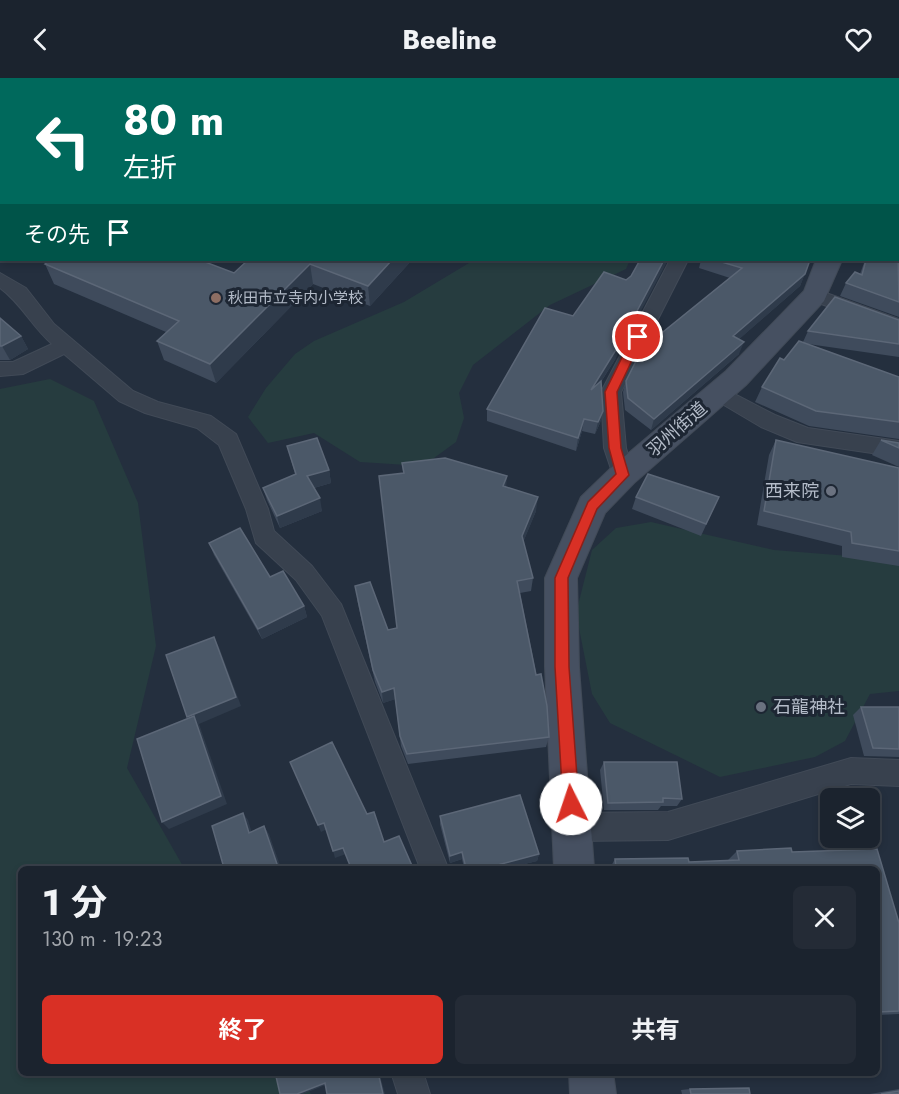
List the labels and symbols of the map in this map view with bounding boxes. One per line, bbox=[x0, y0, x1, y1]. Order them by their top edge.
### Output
place label: 秋田市立寺内小学校 bbox=[228, 287, 363, 309]
marker: 秋田市立寺内小学校 bbox=[209, 291, 223, 305]
pin bbox=[612, 311, 663, 362]
street label: 羽州街道 bbox=[641, 396, 713, 462]
place label: 西来院 bbox=[765, 478, 819, 504]
marker: 西来院 bbox=[824, 484, 838, 498]
place label: 石龍神社 bbox=[773, 694, 845, 720]
marker: 石龍神社 bbox=[754, 700, 768, 714]
position arrow bbox=[539, 772, 603, 836]

